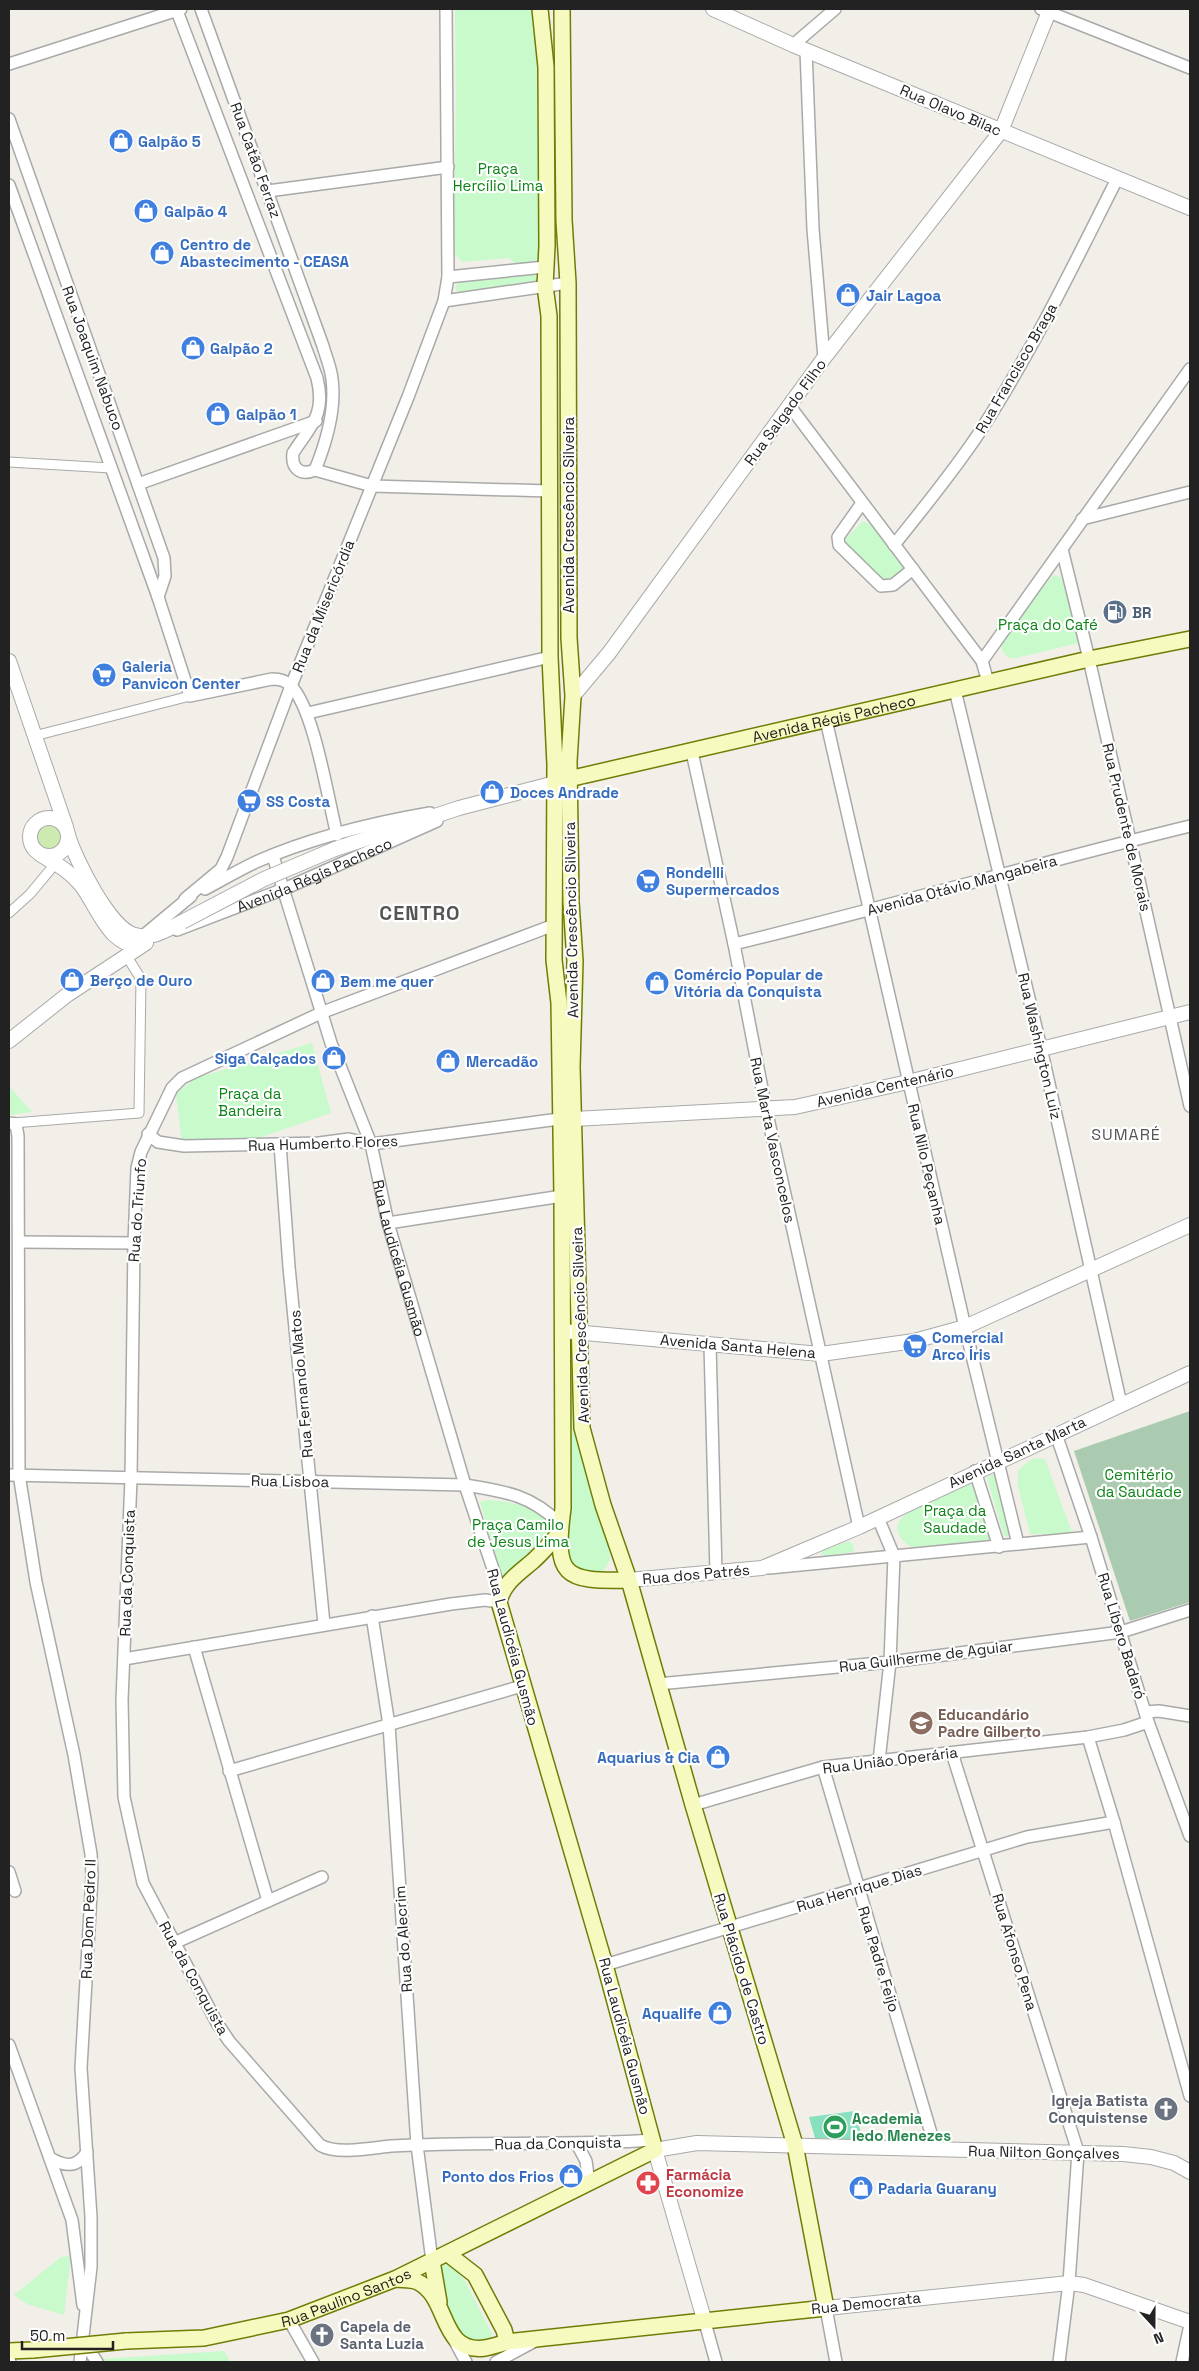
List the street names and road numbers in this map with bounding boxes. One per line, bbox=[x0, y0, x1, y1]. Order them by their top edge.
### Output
street label: Rua Olavo Bilac bbox=[897, 80, 1005, 140]
street label: Rua Catão Ferraz bbox=[226, 100, 286, 220]
street label: Rua Joaquim Nabuco bbox=[58, 283, 128, 433]
street label: Rua Francisco Braga bbox=[971, 299, 1061, 436]
street label: Rua Salgado Filho bbox=[740, 355, 830, 469]
street label: Avenida Crescêncio Silveira bbox=[559, 416, 578, 613]
street label: Rua da Misericórdia bbox=[288, 536, 358, 675]
street label: Avenida Régis Pacheco bbox=[750, 690, 917, 746]
street label: Rua Prudente de Morais bbox=[1098, 741, 1156, 913]
street label: Avenida Crescêncio Silveira bbox=[560, 821, 582, 1018]
street label: Avenida Régis Pacheco bbox=[234, 833, 395, 916]
street label: Avenida Otávio Mangabeira bbox=[865, 850, 1060, 920]
street label: Rua Washington Luiz bbox=[1014, 971, 1066, 1121]
street label: Rua Marta Vasconcelos bbox=[746, 1055, 800, 1225]
street label: Avenida Centenário bbox=[815, 1061, 955, 1111]
street label: Rua Nilo Peçanha bbox=[904, 1102, 950, 1227]
street label: Rua Humberto Flores bbox=[248, 1131, 398, 1155]
street label: Rua do Triunfo bbox=[124, 1157, 150, 1263]
street label: Rua Laudicéia Gusmão bbox=[369, 1178, 430, 1339]
street label: Avenida Crescêncio Silveira bbox=[567, 1226, 593, 1423]
street label: Rua Fernando Matos bbox=[285, 1309, 317, 1459]
street label: Avenida Santa Helena bbox=[659, 1330, 817, 1362]
street label: Avenida Santa Marta bbox=[945, 1412, 1089, 1492]
street label: Rua Lisboa bbox=[251, 1471, 330, 1491]
street label: Rua da Conquista bbox=[115, 1509, 139, 1637]
street label: Rua dos Patrés bbox=[641, 1560, 751, 1588]
street label: Rua Laudicéia Gusmão bbox=[483, 1566, 543, 1728]
street label: Rua Líbero Badaró bbox=[1094, 1570, 1150, 1702]
street label: Rua Guilherme de Aguiar bbox=[838, 1636, 1015, 1676]
street label: Rua União Operária bbox=[821, 1742, 959, 1778]
street label: Rua Dom Pedro II bbox=[76, 1859, 100, 1979]
street label: Rua Henrique Dias bbox=[794, 1860, 924, 1916]
street label: Rua do Alecrim bbox=[390, 1885, 416, 1993]
street label: Rua Plácido de Castro bbox=[710, 1891, 774, 2047]
street label: Rua Afonso Pena bbox=[988, 1891, 1042, 2013]
street label: Rua Padre Feijo bbox=[854, 1904, 904, 2014]
street label: Rua da Conquista bbox=[155, 1918, 233, 2039]
street label: Rua Laudicéia Gusmão bbox=[595, 1955, 655, 2117]
street label: Rua da Conquista bbox=[494, 2132, 622, 2154]
street label: Rua Nilton Gonçalves bbox=[968, 2141, 1120, 2163]
street label: Rua Paulino Santos bbox=[279, 2263, 414, 2331]
street label: Rua Democrata bbox=[810, 2288, 922, 2318]

